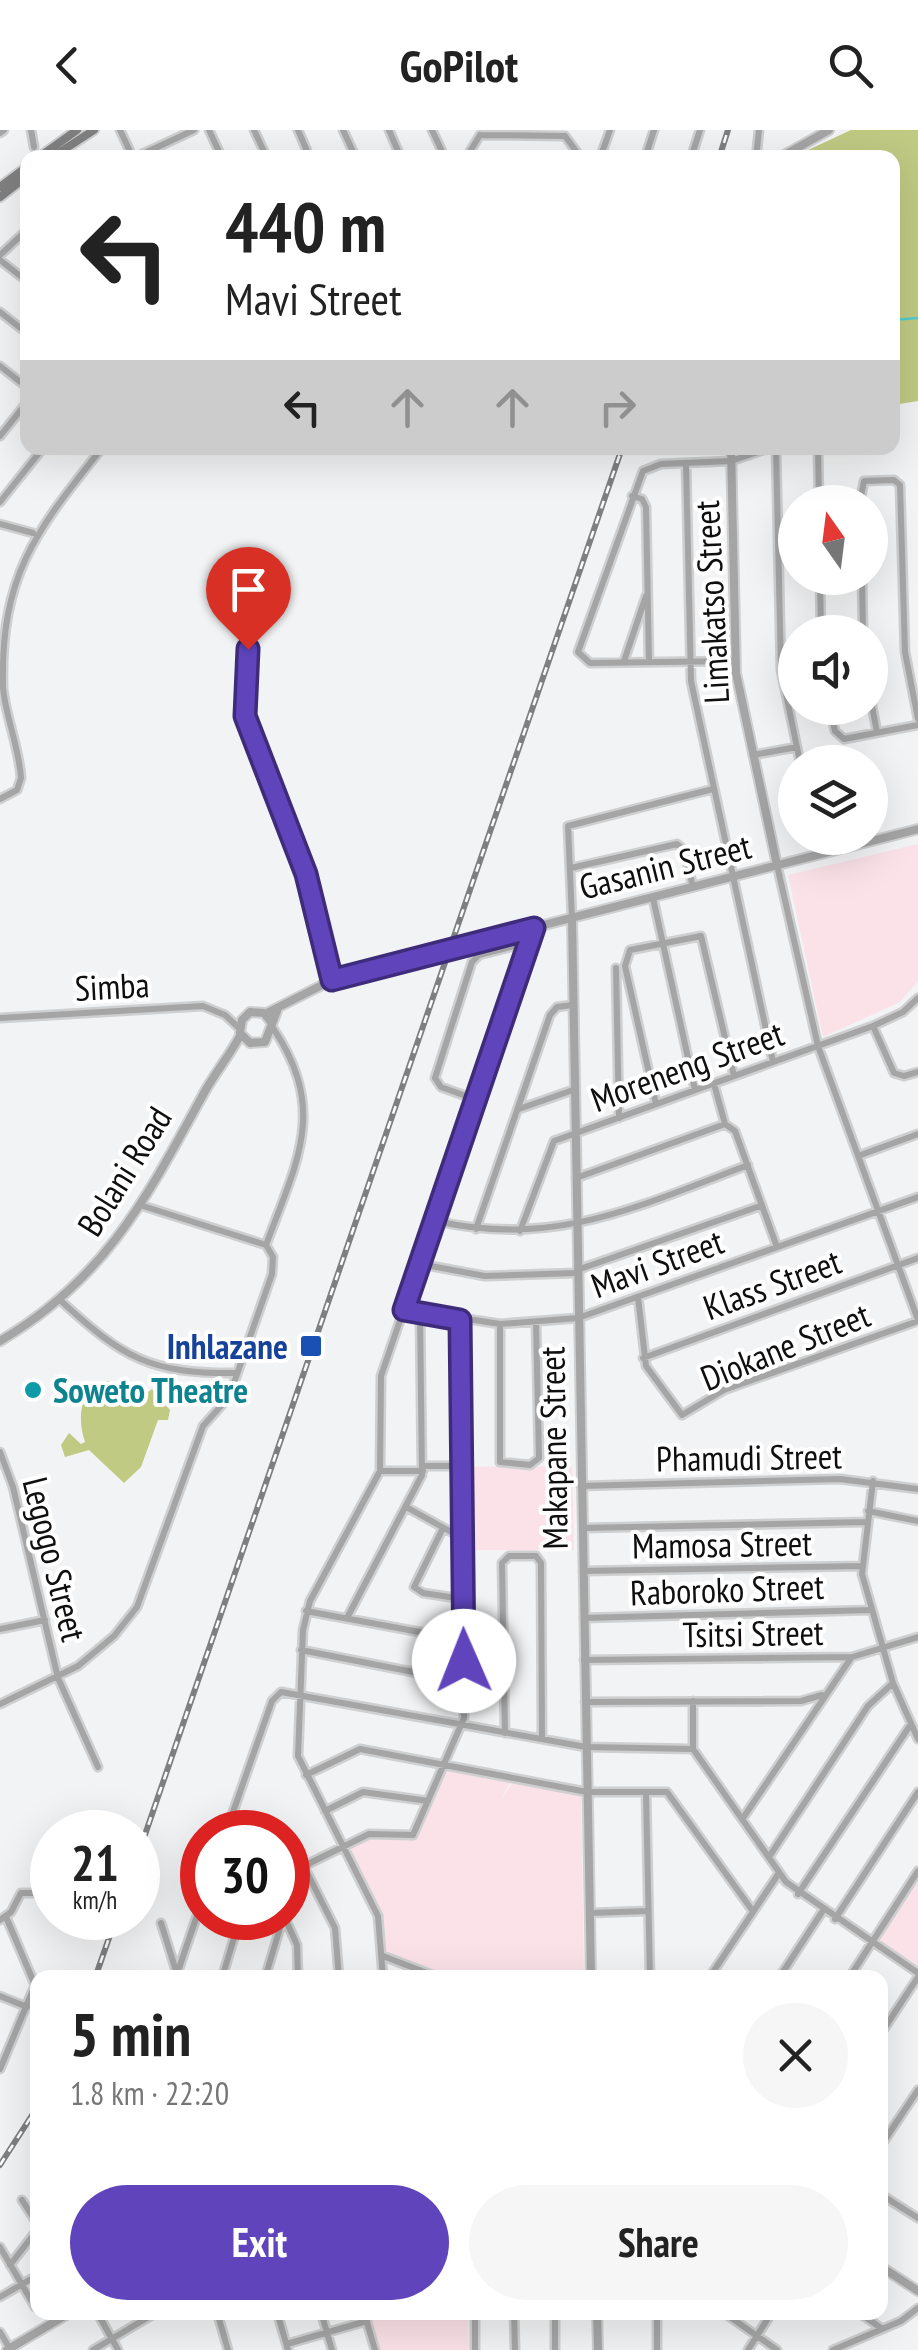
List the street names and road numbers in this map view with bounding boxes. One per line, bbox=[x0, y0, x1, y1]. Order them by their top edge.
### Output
street label: Limakatso Street bbox=[683, 499, 739, 705]
street label: Gasanin Street bbox=[574, 822, 756, 910]
street label: Simba bbox=[74, 961, 150, 1011]
street label: Moreneng Street bbox=[584, 1010, 790, 1122]
street label: Bolani Road bbox=[66, 1098, 182, 1244]
street label: Mavi Street bbox=[585, 1218, 730, 1308]
street label: Klass Street bbox=[697, 1238, 847, 1330]
street label: Diokane Street bbox=[694, 1291, 877, 1401]
street label: Makapane Street bbox=[528, 1346, 578, 1550]
street label: Phamudi Street bbox=[656, 1432, 843, 1482]
street label: Legogo Street bbox=[12, 1472, 98, 1646]
street label: Mamosa Street bbox=[632, 1519, 813, 1569]
street label: Raboroko Street bbox=[629, 1563, 825, 1615]
street label: Tsitsi Street bbox=[682, 1609, 824, 1657]

